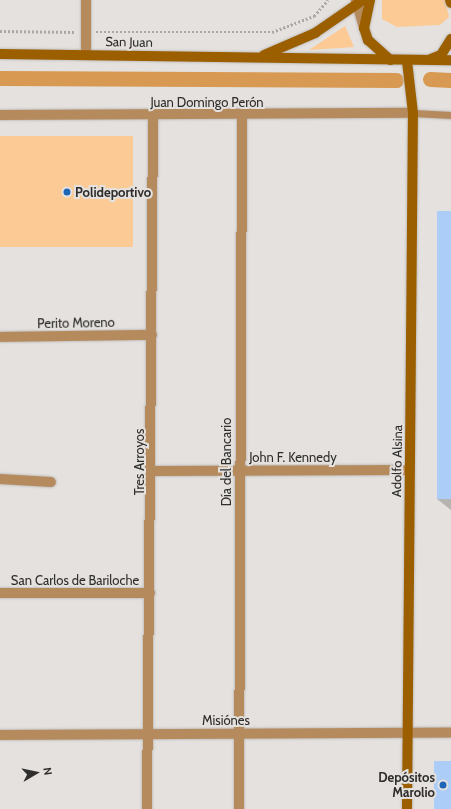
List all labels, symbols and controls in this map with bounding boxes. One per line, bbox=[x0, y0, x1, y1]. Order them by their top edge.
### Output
street label: San Juan bbox=[105, 34, 153, 50]
street label: Juan Domingo Perón bbox=[150, 94, 264, 110]
place label: Polideportivo bbox=[75, 184, 151, 200]
marker: Polideportivo bbox=[62, 187, 72, 197]
street label: Perito Moreno bbox=[37, 315, 115, 331]
street label: Día del Bancario bbox=[218, 418, 234, 506]
street label: Adolfo Alsina bbox=[389, 425, 405, 497]
street label: Tres Arroyos bbox=[131, 429, 147, 495]
street label: John F. Kennedy bbox=[249, 449, 337, 465]
street label: San Carlos de Bariloche bbox=[11, 572, 139, 588]
street label: Misiónes bbox=[202, 712, 250, 728]
north arrow bbox=[16, 753, 56, 793]
text: N bbox=[40, 766, 55, 776]
place label: Depósitos Marolio bbox=[378, 770, 435, 801]
marker: Depósitos Marolio bbox=[438, 780, 448, 790]

